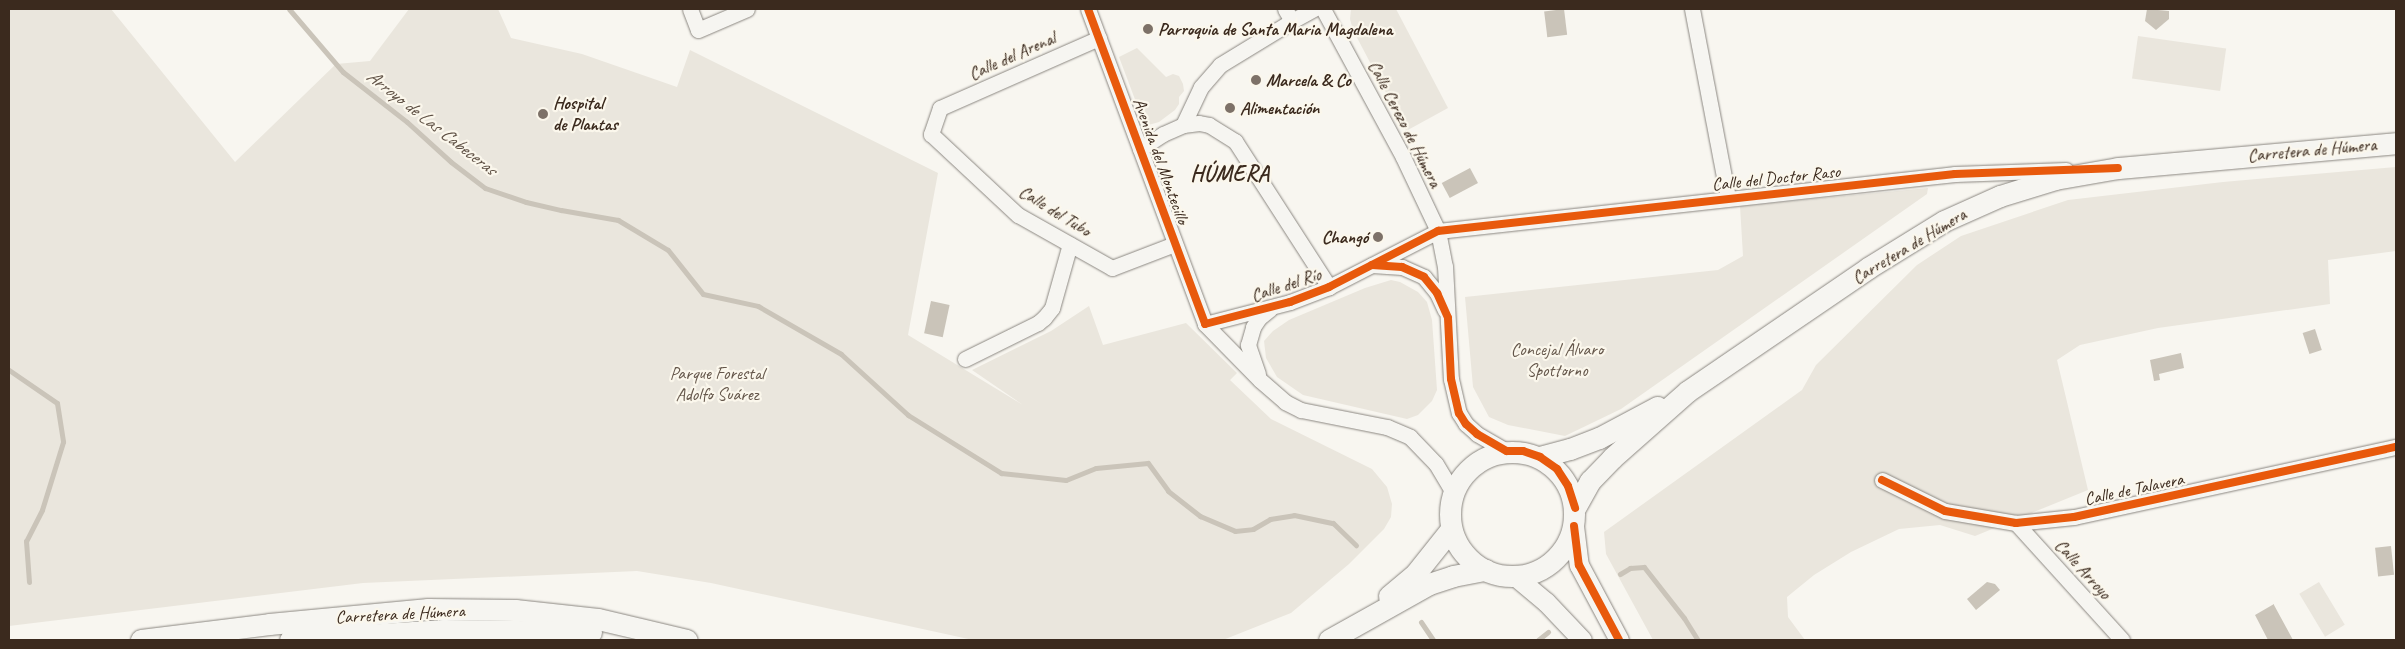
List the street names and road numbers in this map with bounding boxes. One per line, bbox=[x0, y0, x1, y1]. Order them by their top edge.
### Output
street label: Calle del Arenal bbox=[965, 27, 1059, 85]
street label: Calle Cerezo de Húmera bbox=[1364, 57, 1446, 191]
street label: Avenida del Montecillo bbox=[1128, 95, 1194, 227]
street label: Carretera de Húmera bbox=[2247, 134, 2377, 166]
street label: Calle del Doctor Raso bbox=[1711, 161, 1841, 195]
street label: Calle del Tubo bbox=[1015, 181, 1095, 241]
street label: Carretera de Húmera bbox=[1848, 203, 1970, 289]
street label: Calle del Río bbox=[1248, 264, 1324, 306]
street label: Calle de Talavera bbox=[2082, 468, 2186, 510]
street label: Calle Arroyo bbox=[2050, 535, 2116, 603]
street label: Carretera de Húmera bbox=[335, 600, 465, 628]

